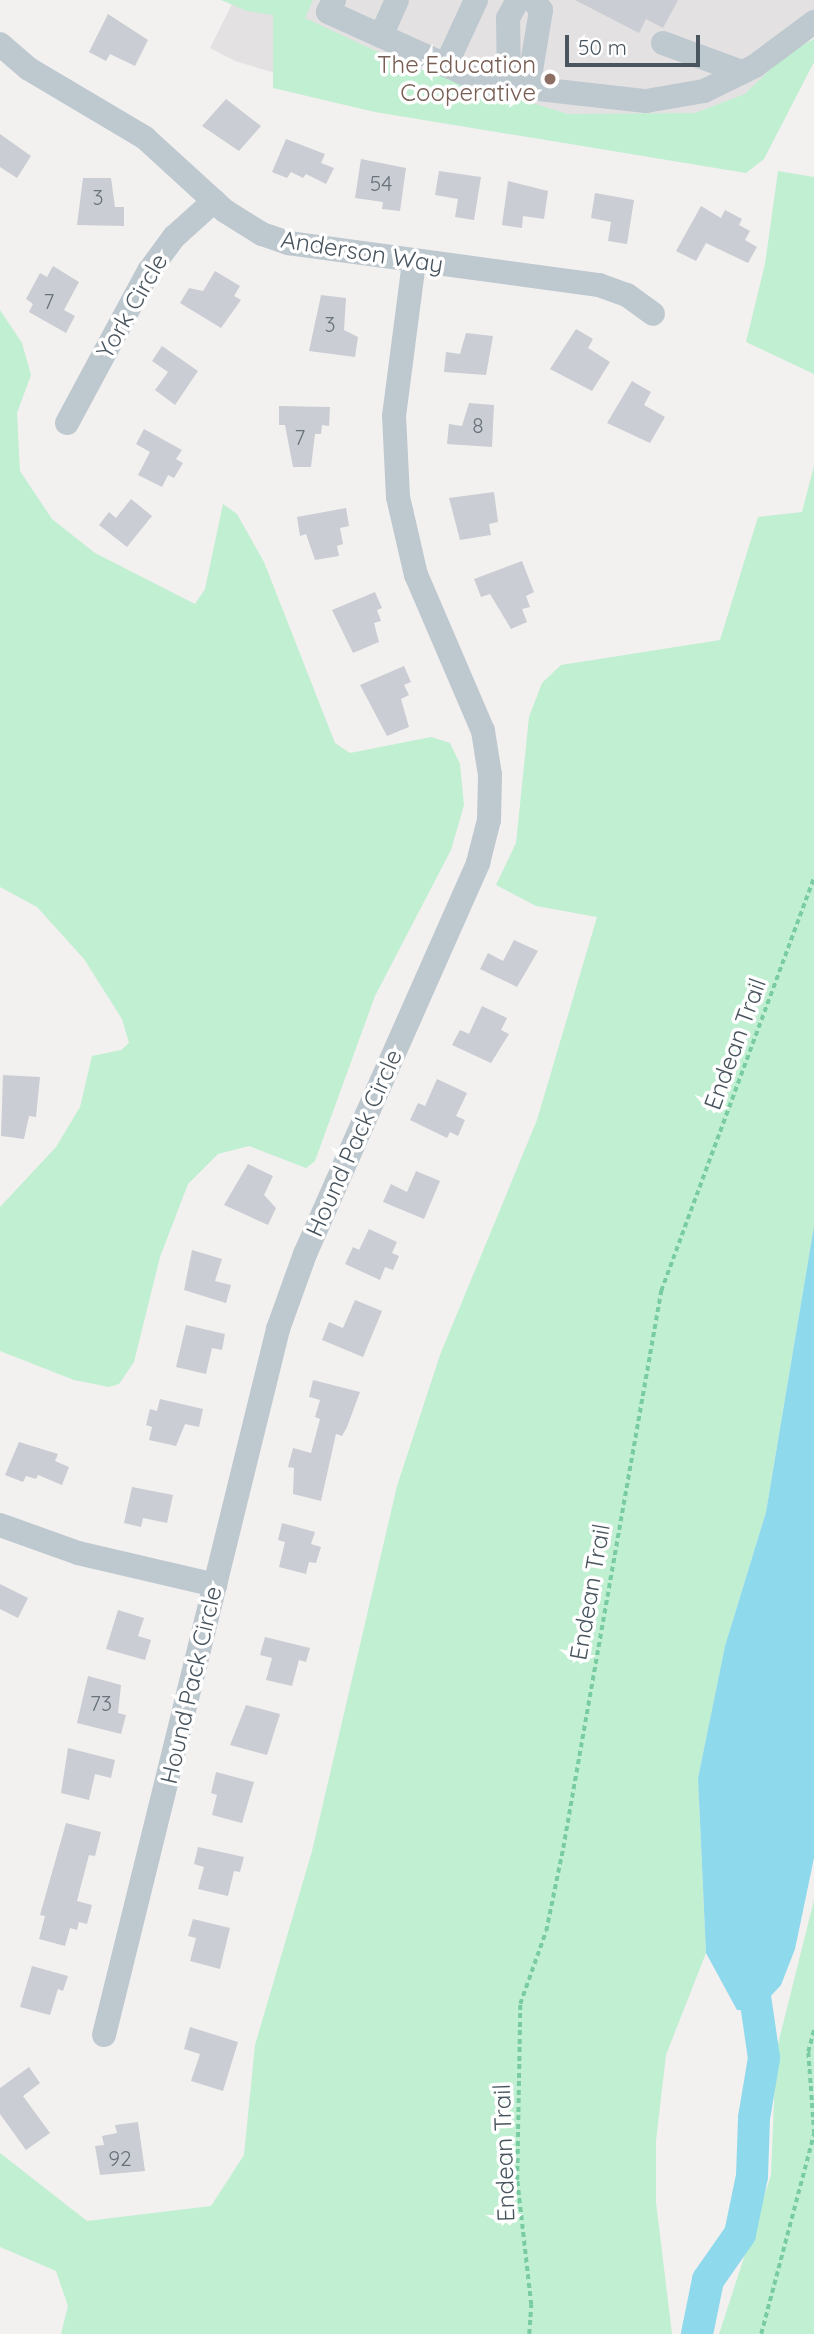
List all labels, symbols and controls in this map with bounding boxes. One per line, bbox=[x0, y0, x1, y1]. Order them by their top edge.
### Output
scale bar bbox=[569, 21, 704, 65]
text: 50 m bbox=[578, 34, 627, 60]
place label: The Education Cooperative bbox=[377, 51, 536, 107]
marker: The Education Cooperative bbox=[542, 71, 558, 87]
house number: 54 bbox=[370, 170, 392, 196]
house number: 3 bbox=[92, 184, 104, 210]
street label: Anderson Way bbox=[279, 225, 445, 279]
street label: York Circle bbox=[90, 248, 174, 364]
house number: 7 bbox=[44, 288, 54, 314]
house number: 3 bbox=[324, 311, 336, 337]
house number: 8 bbox=[472, 412, 484, 438]
house number: 7 bbox=[295, 424, 305, 450]
street label: Endean Trail bbox=[698, 974, 772, 1114]
street label: Hound Pack Circle bbox=[300, 1045, 408, 1241]
street label: Endean Trail bbox=[564, 1522, 616, 1662]
street label: Hound Pack Circle bbox=[154, 1583, 228, 1787]
house number: 73 bbox=[90, 1690, 112, 1716]
street label: Endean Trail bbox=[487, 2084, 521, 2222]
house number: 92 bbox=[108, 2145, 132, 2171]

